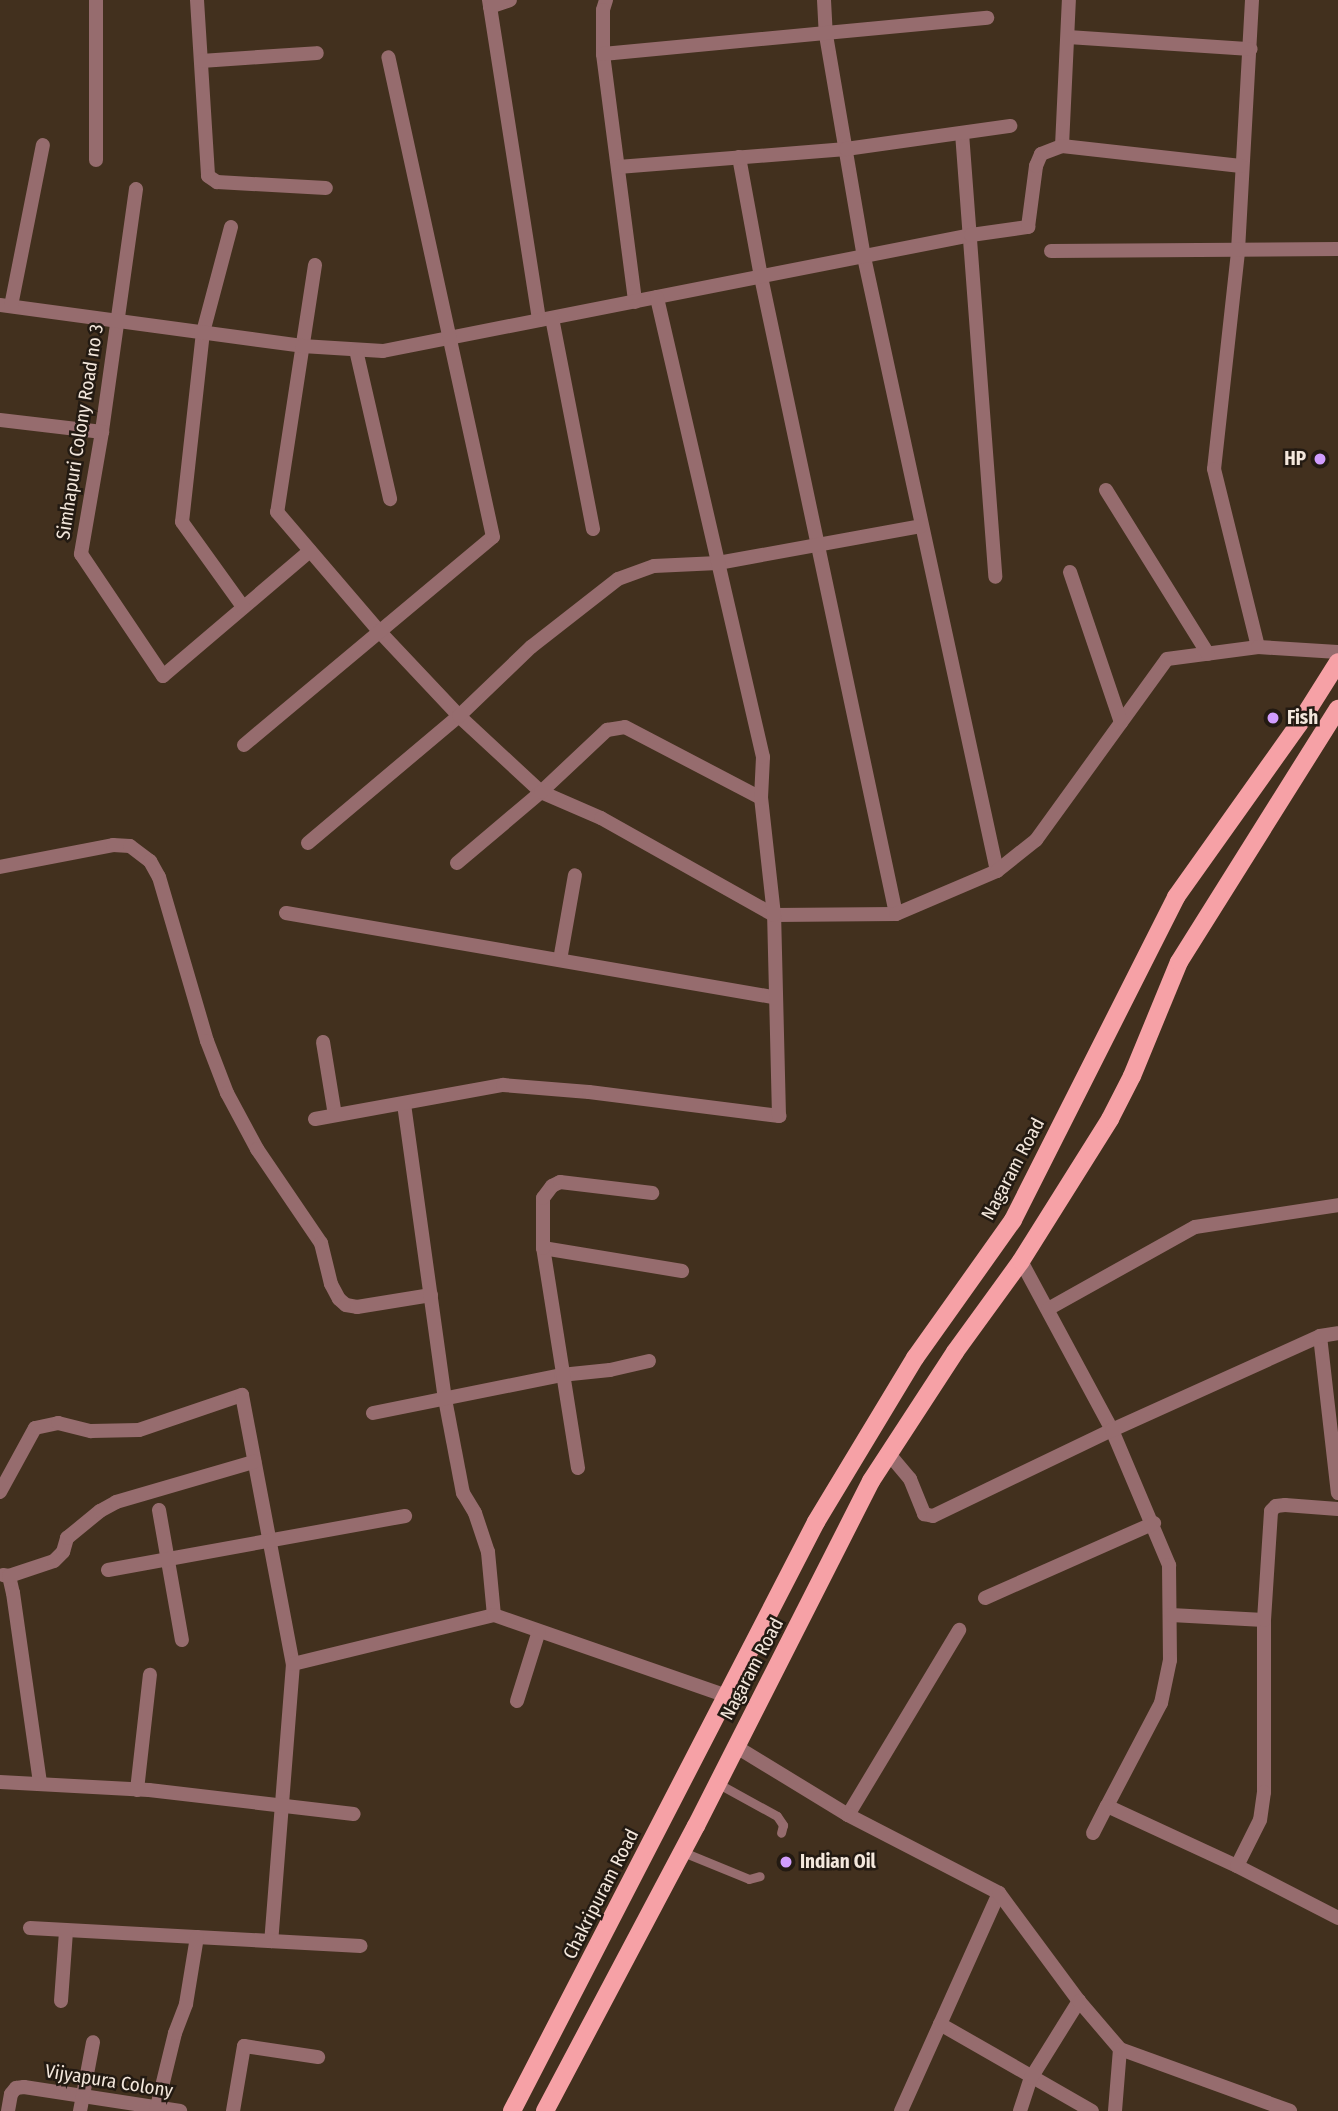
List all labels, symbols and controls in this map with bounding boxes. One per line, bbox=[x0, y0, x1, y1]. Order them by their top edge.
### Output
street label: Simhapuri Colony Road no 3 bbox=[52, 323, 108, 541]
place label: HP bbox=[1284, 448, 1306, 470]
marker: HP bbox=[1312, 451, 1328, 467]
place label: Fish bbox=[1287, 707, 1318, 729]
marker: Fish bbox=[1265, 710, 1281, 726]
street label: Nagaram Road bbox=[977, 1114, 1049, 1224]
street label: Nagaram Road bbox=[716, 1614, 788, 1724]
street label: Chakripuram Road bbox=[558, 1825, 644, 1963]
place label: Indian Oil bbox=[800, 1851, 876, 1873]
marker: Indian Oil bbox=[778, 1854, 794, 1870]
street label: Vijyapura Colony bbox=[43, 2060, 175, 2102]

